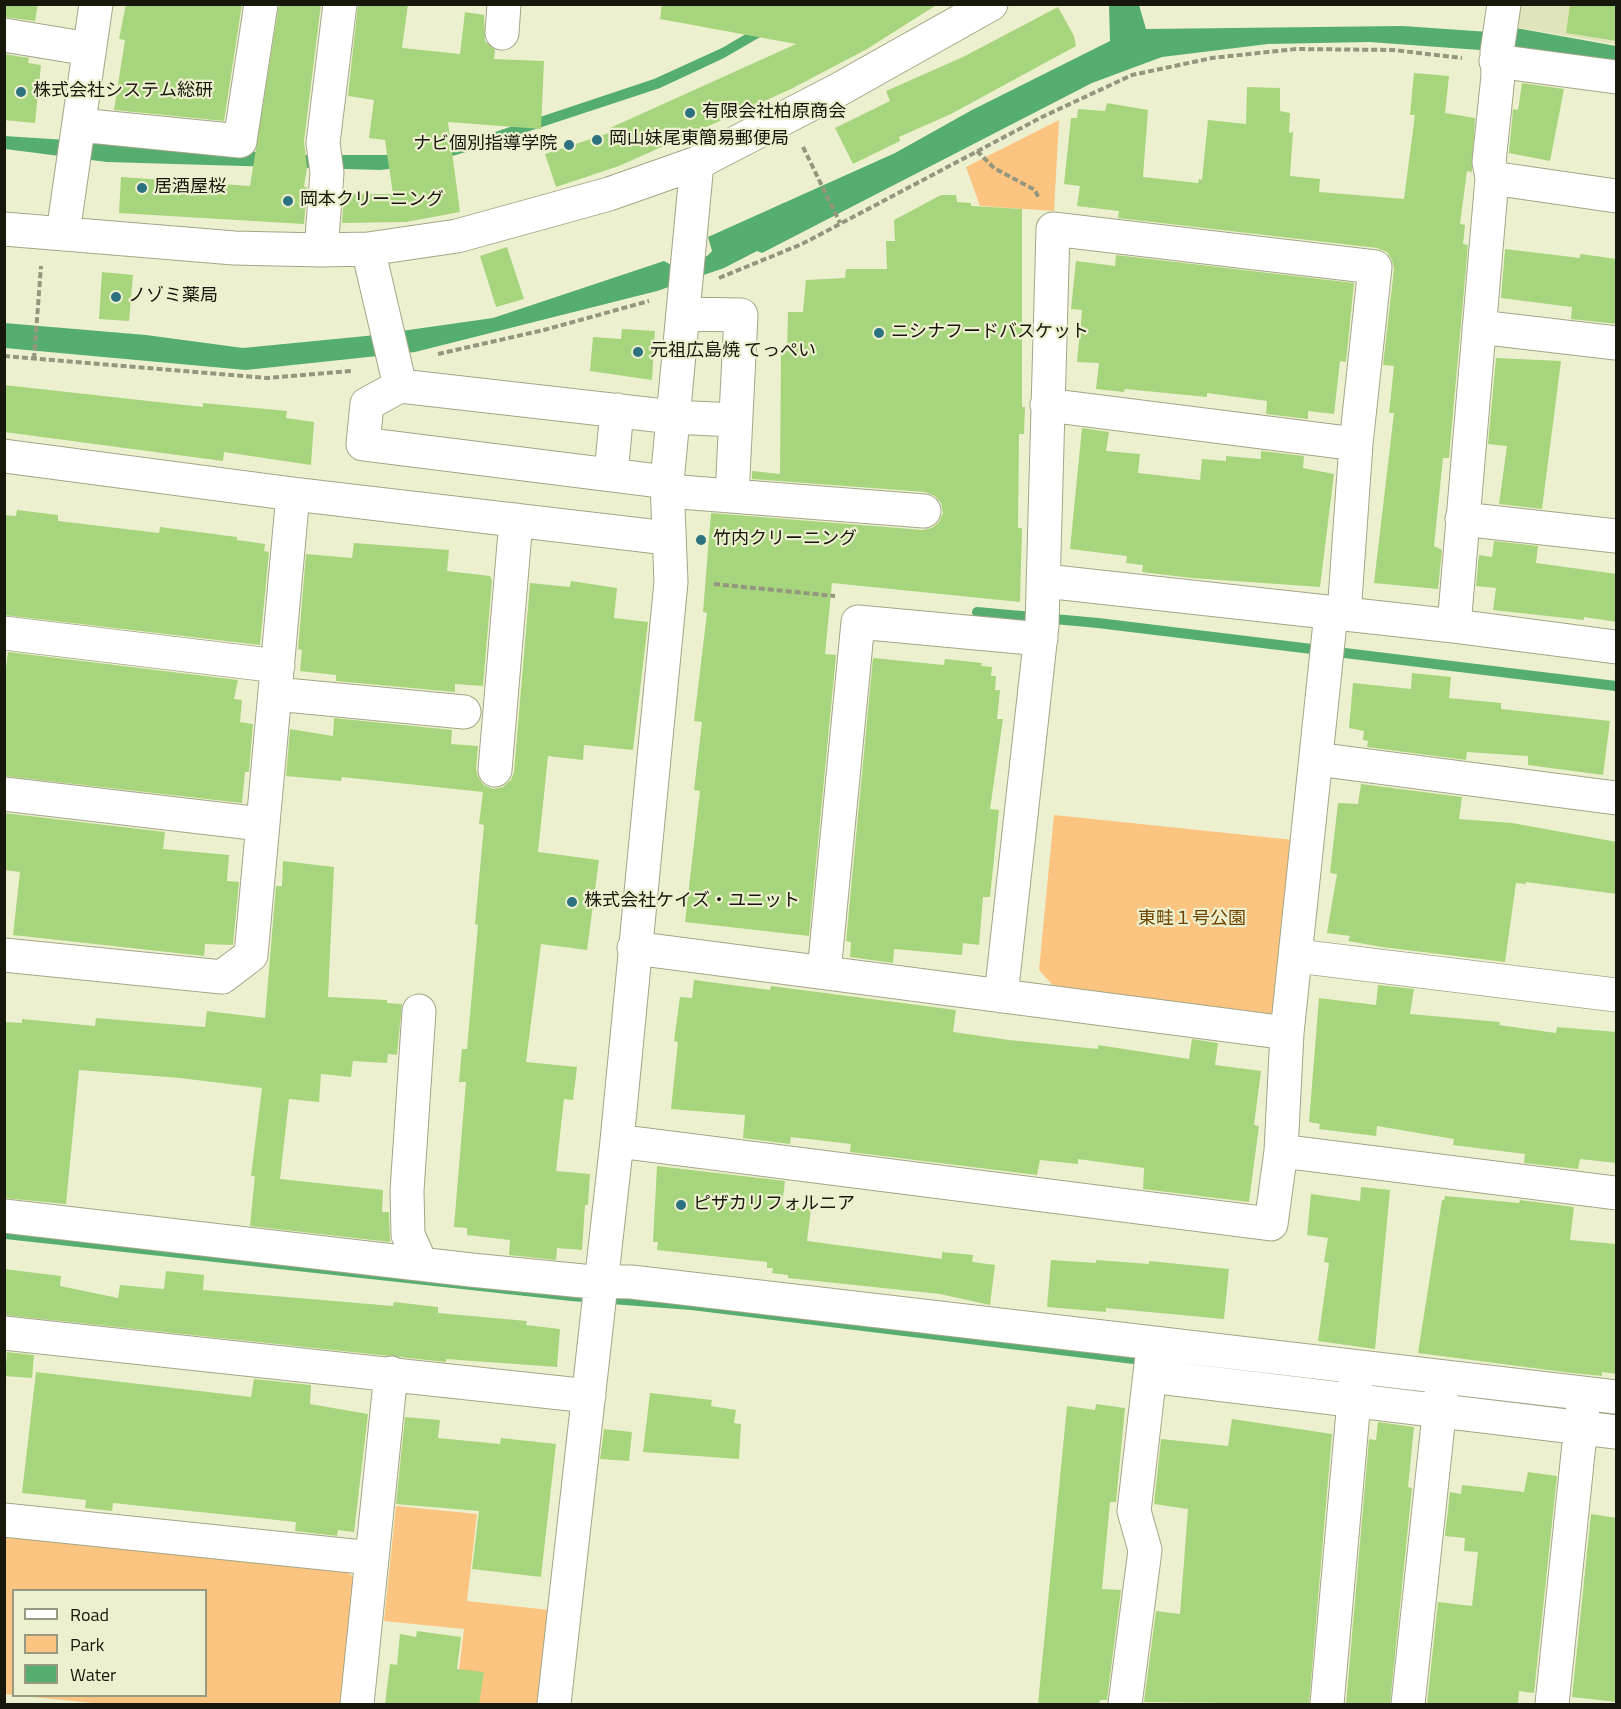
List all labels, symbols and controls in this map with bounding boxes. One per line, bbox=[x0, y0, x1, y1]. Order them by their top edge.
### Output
place label: 株式会社システム総研 bbox=[33, 81, 213, 103]
marker: 株式会社システム総研 bbox=[14, 85, 28, 99]
place label: 有限会社柏原商会 bbox=[702, 102, 846, 124]
marker: 有限会社柏原商会 bbox=[683, 106, 697, 120]
place label: 岡山妹尾東簡易郵便局 bbox=[609, 129, 789, 151]
marker: 岡山妹尾東簡易郵便局 bbox=[590, 133, 604, 147]
place label: ナビ個別指導学院 bbox=[413, 134, 557, 156]
marker: ナビ個別指導学院 bbox=[562, 138, 576, 152]
place label: 居酒屋桜 bbox=[154, 177, 226, 199]
marker: 居酒屋桜 bbox=[135, 181, 149, 195]
place label: 岡本クリーニング bbox=[300, 190, 444, 212]
marker: 岡本クリーニング bbox=[281, 194, 295, 208]
place label: ノゾミ薬局 bbox=[128, 286, 218, 308]
marker: ノゾミ薬局 bbox=[109, 290, 123, 304]
place label: ニシナフードバスケット bbox=[891, 322, 1089, 344]
marker: ニシナフードバスケット bbox=[872, 326, 886, 340]
place label: 元祖広島焼 てっぺい bbox=[650, 341, 816, 363]
marker: 元祖広島焼 てっぺい bbox=[631, 345, 645, 359]
place label: 竹内クリーニング bbox=[713, 529, 857, 551]
marker: 竹内クリーニング bbox=[694, 533, 708, 547]
place label: 株式会社ケイズ・ユニット bbox=[584, 891, 800, 913]
marker: 株式会社ケイズ・ユニット bbox=[565, 895, 579, 909]
park label: 東畦１号公園 bbox=[1138, 909, 1246, 931]
place label: ピザカリフォルニア bbox=[693, 1194, 855, 1216]
marker: ピザカリフォルニア bbox=[674, 1198, 688, 1212]
legend bbox=[12, 1589, 207, 1697]
text: Road bbox=[70, 1601, 109, 1628]
text: Park bbox=[70, 1631, 104, 1658]
text: Water bbox=[70, 1661, 116, 1688]

